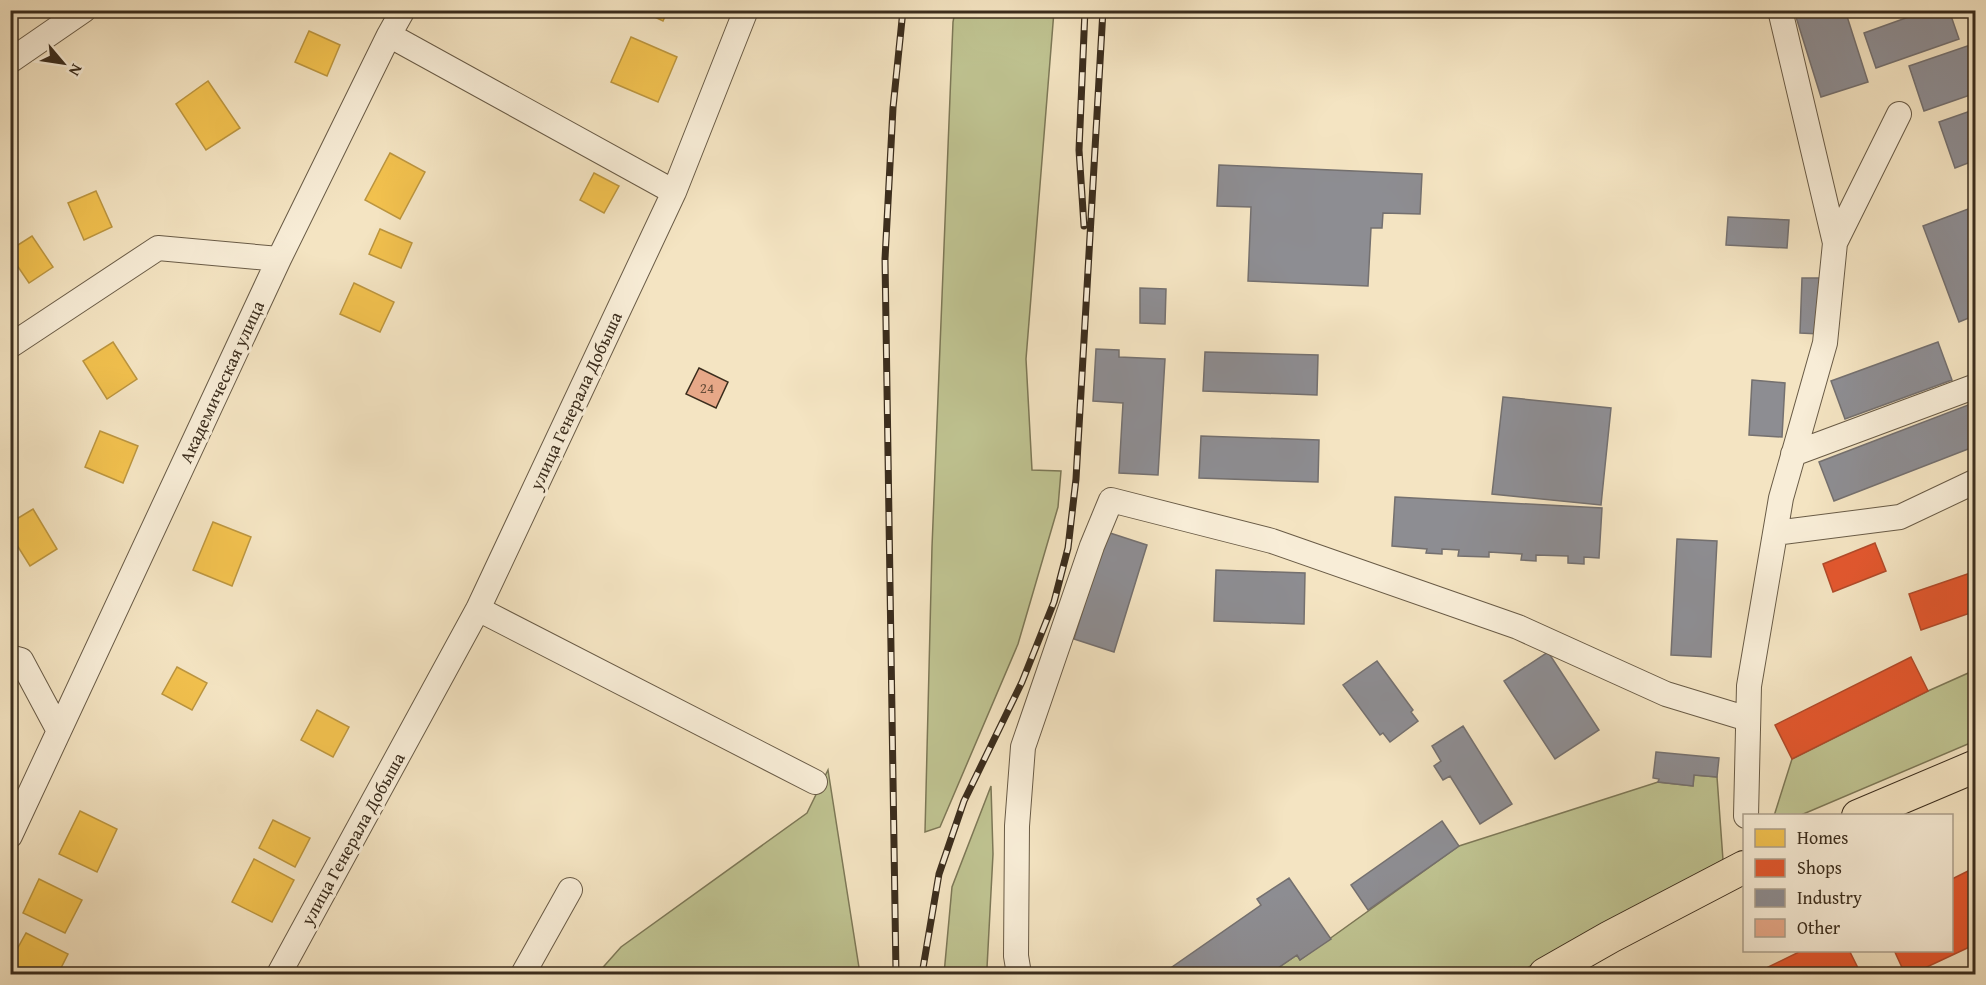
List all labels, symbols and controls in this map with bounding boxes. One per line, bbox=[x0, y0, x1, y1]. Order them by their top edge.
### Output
north arrow bbox=[33, 33, 93, 93]
text: N bbox=[63, 60, 89, 81]
street label: Академическая улица bbox=[172, 296, 271, 467]
street label: улица Генерала Добыша bbox=[522, 307, 629, 495]
house number: 24 bbox=[700, 377, 714, 398]
street label: улица Генерала Добыша bbox=[293, 747, 412, 931]
legend bbox=[1743, 814, 1953, 952]
text: Homes bbox=[1797, 824, 1848, 851]
text: Shops bbox=[1797, 854, 1842, 881]
text: Industry bbox=[1797, 884, 1862, 911]
text: Other bbox=[1797, 914, 1841, 941]

